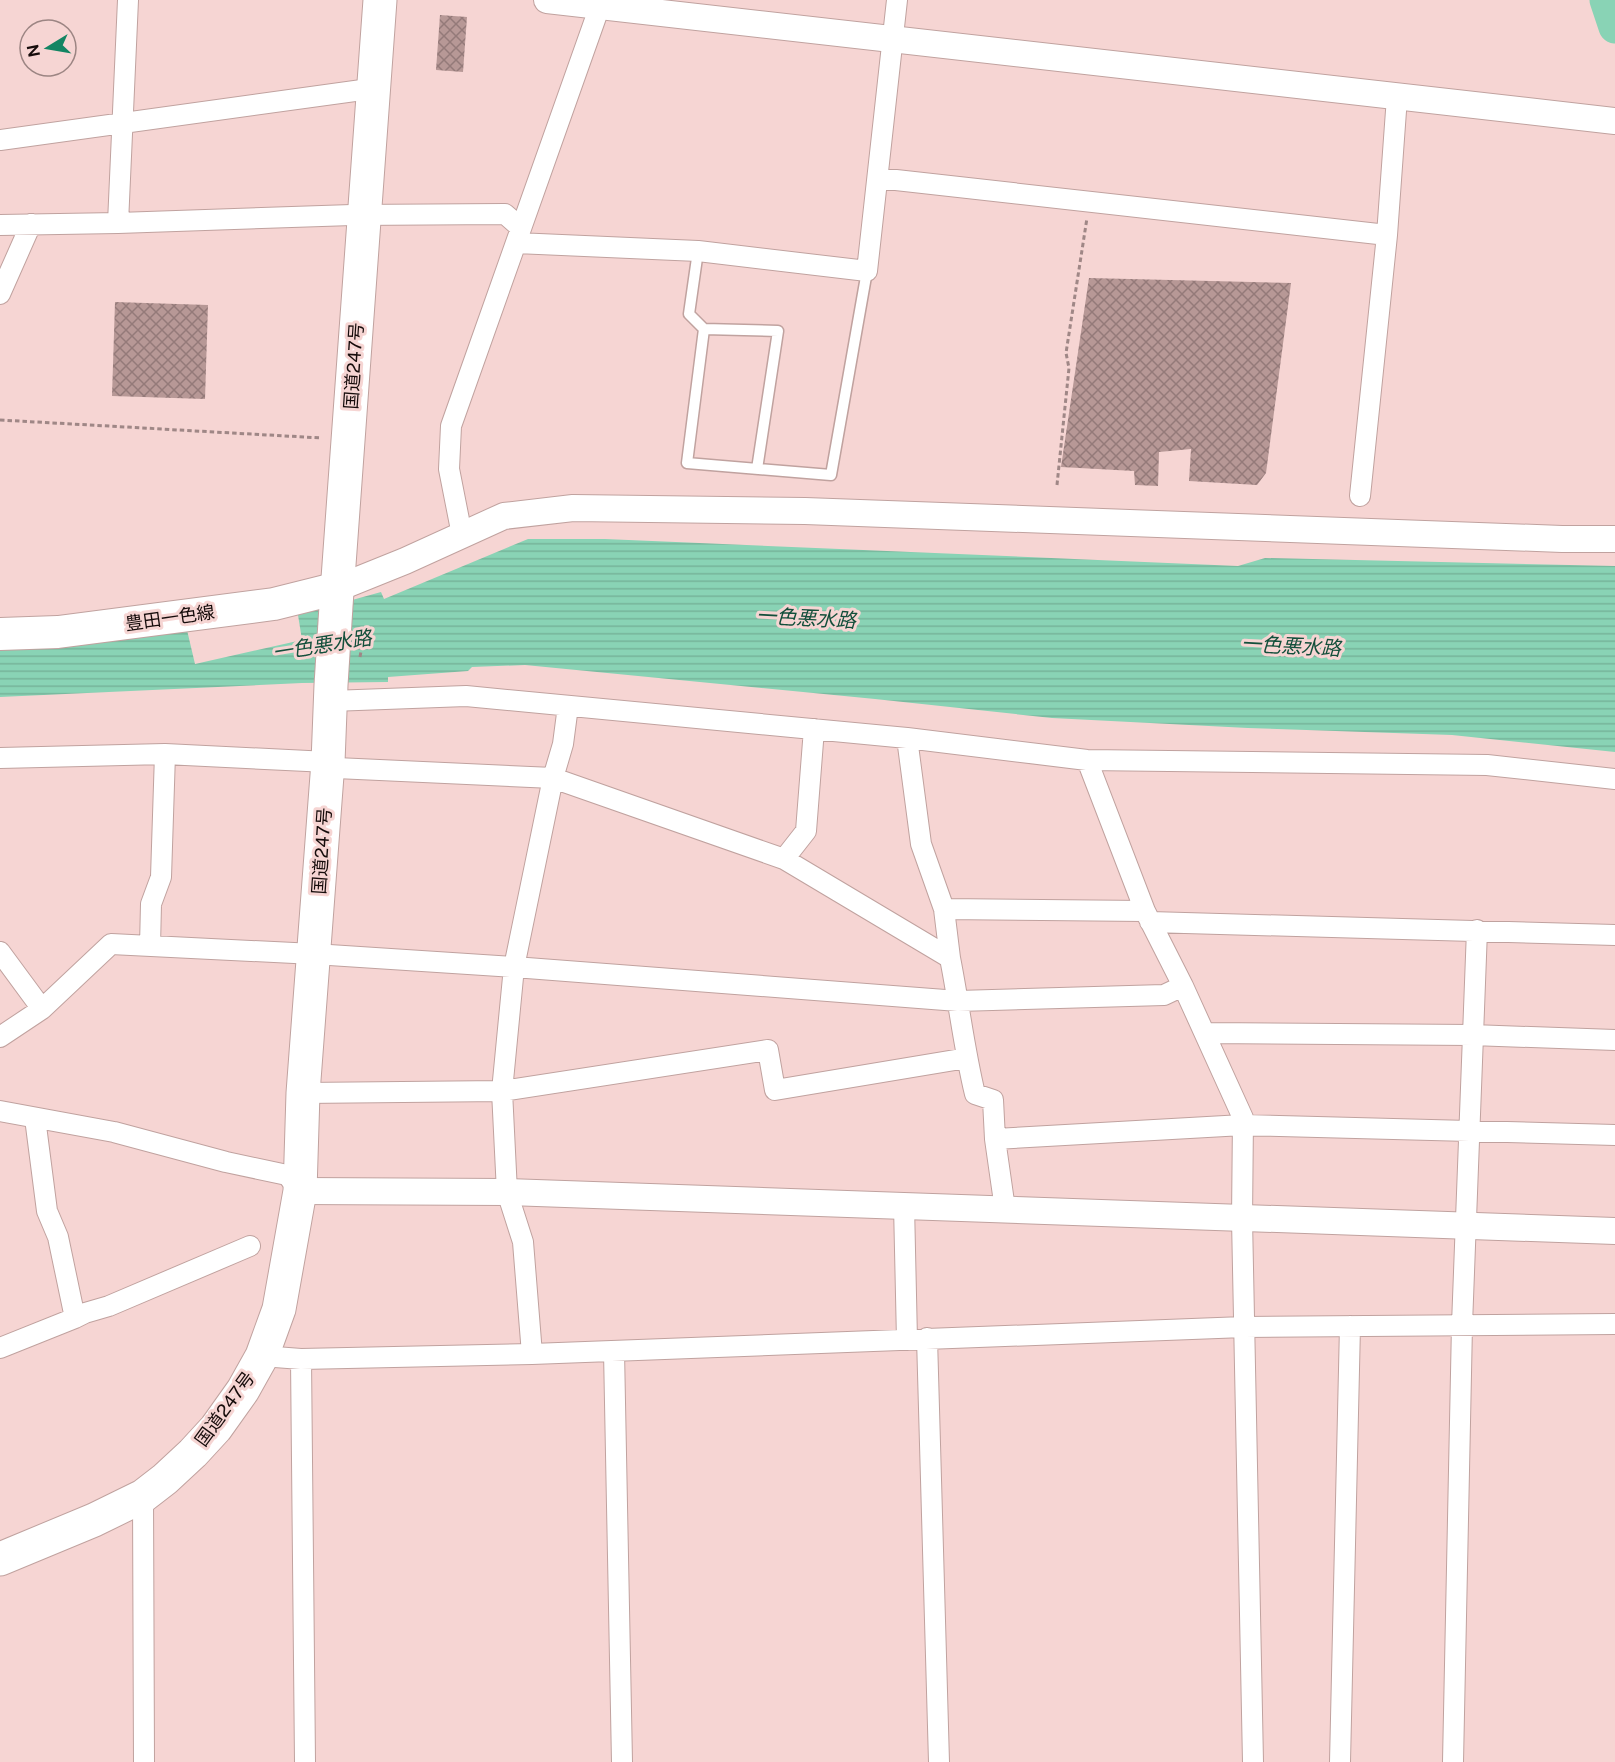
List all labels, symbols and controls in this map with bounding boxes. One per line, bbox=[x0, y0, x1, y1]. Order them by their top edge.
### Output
north arrow bbox=[18, 18, 78, 78]
text: N bbox=[23, 43, 44, 59]
street label: 国道247号 bbox=[340, 322, 367, 410]
street label: 豊田一色線 bbox=[124, 601, 216, 634]
water label: 一色悪水路 bbox=[755, 603, 859, 633]
water label: 一色悪水路 bbox=[271, 625, 375, 665]
water label: 一色悪水路 bbox=[1240, 631, 1344, 661]
street label: 国道247号 bbox=[308, 807, 335, 895]
street label: 国道247号 bbox=[191, 1367, 259, 1450]

